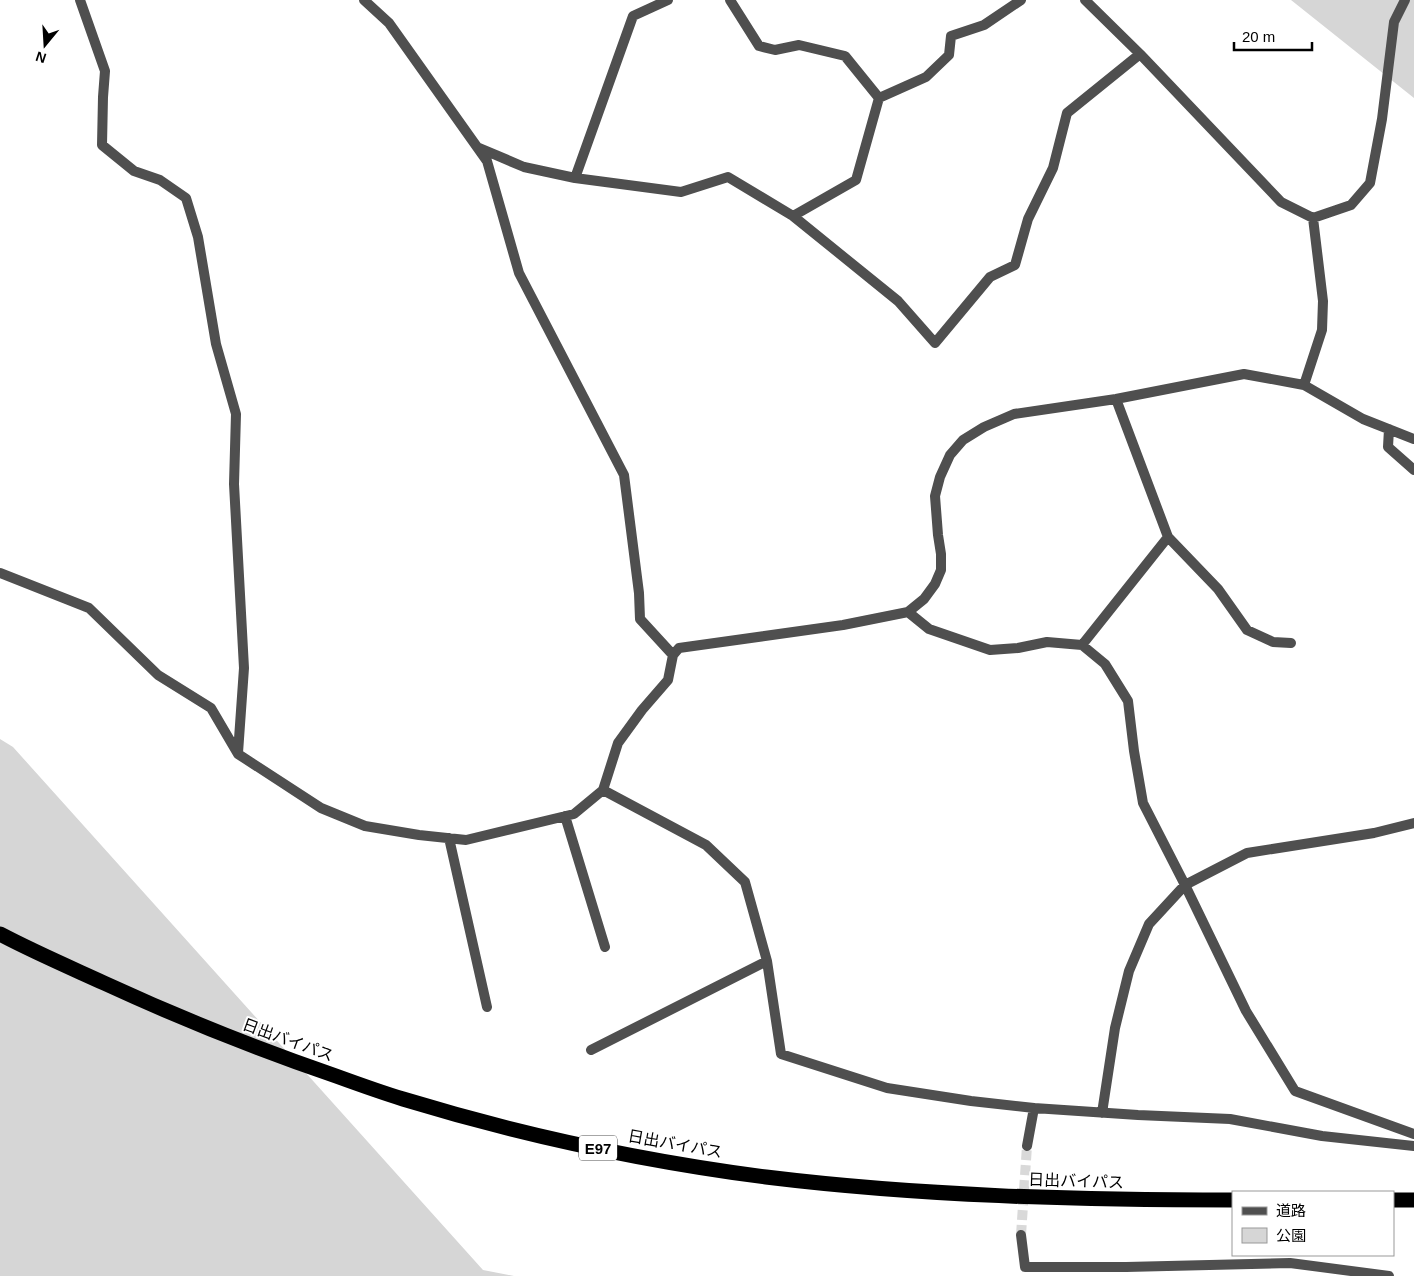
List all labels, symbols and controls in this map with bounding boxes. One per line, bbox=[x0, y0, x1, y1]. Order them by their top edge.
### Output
north arrow bbox=[20, 20, 70, 70]
scale bar bbox=[1234, 20, 1312, 52]
text: 20 m bbox=[1242, 28, 1275, 45]
text: N bbox=[34, 48, 48, 67]
street label: 日出バイパス bbox=[240, 1016, 336, 1064]
street label: 日出バイパス bbox=[626, 1127, 724, 1161]
road number: E97 bbox=[579, 1136, 617, 1160]
street label: 日出バイパス bbox=[1028, 1171, 1124, 1191]
legend bbox=[1232, 1191, 1394, 1256]
text: 道路 bbox=[1276, 1202, 1306, 1219]
text: 公園 bbox=[1276, 1227, 1306, 1244]

